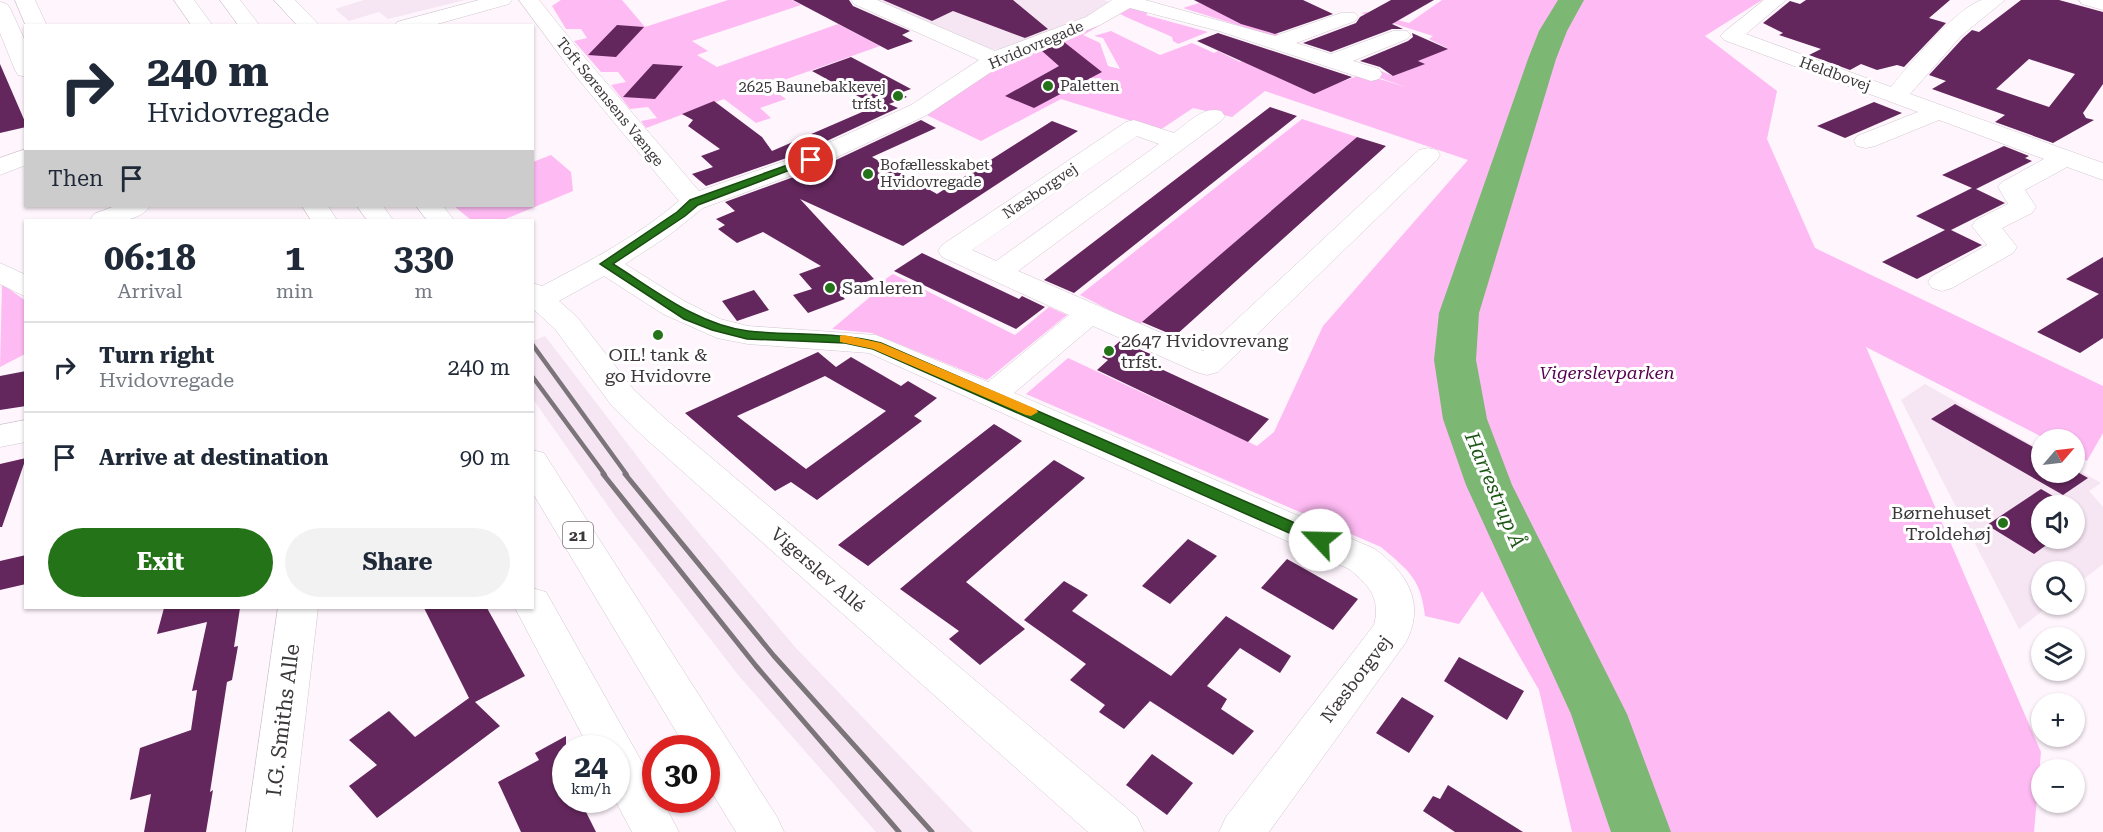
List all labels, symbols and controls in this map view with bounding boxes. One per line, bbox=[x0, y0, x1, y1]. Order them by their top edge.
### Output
street label: Hvidovregade bbox=[986, 17, 1086, 73]
street label: Toft Sørensens Vænge bbox=[553, 34, 667, 170]
text: 240 m bbox=[147, 47, 269, 96]
icon: right bbox=[48, 48, 126, 126]
street label: Heldbovej bbox=[1797, 53, 1873, 95]
place label: Paletten bbox=[1060, 77, 1120, 95]
place label: 2625 Baunebakkevej trfst. bbox=[738, 78, 886, 113]
marker: Paletten bbox=[1041, 79, 1055, 93]
marker: 2625 Baunebakkevej trfst. bbox=[891, 89, 905, 103]
text: Hvidovregade bbox=[147, 97, 330, 129]
pin bbox=[785, 134, 836, 185]
icon: arrive bbox=[794, 143, 827, 176]
place label: Bofællesskabet Hvidovregade bbox=[880, 156, 990, 191]
street label: Næsborgvej bbox=[999, 159, 1081, 223]
icon: arrive bbox=[115, 162, 148, 195]
text: Then bbox=[48, 166, 103, 191]
marker: Bofællesskabet Hvidovregade bbox=[861, 167, 875, 181]
text: 06:18 bbox=[104, 237, 196, 279]
text: 1 bbox=[285, 237, 305, 279]
text: 330 bbox=[394, 237, 454, 279]
place label: Samleren bbox=[842, 277, 924, 298]
text: Arrival bbox=[117, 279, 182, 303]
text: min bbox=[276, 279, 313, 303]
text: m bbox=[415, 279, 433, 303]
marker: Samleren bbox=[823, 281, 837, 295]
marker: OIL! tank & go Hvidovre bbox=[651, 328, 665, 342]
place label: 2647 Hvidovrevang trfst. bbox=[1121, 330, 1289, 372]
text: Turn right bbox=[99, 343, 214, 368]
place label: OIL! tank & go Hvidovre bbox=[605, 344, 711, 386]
marker: 2647 Hvidovrevang trfst. bbox=[1102, 344, 1116, 358]
icon: right bbox=[48, 351, 81, 384]
text: 240 m bbox=[447, 355, 510, 380]
park label: Vigerslevparken bbox=[1539, 362, 1675, 383]
text: Hvidovregade bbox=[99, 368, 234, 392]
water label: Harrestrup Å bbox=[1459, 427, 1530, 552]
north arrow bbox=[2031, 429, 2085, 483]
map controls bbox=[2031, 429, 2085, 813]
icon: arrive bbox=[48, 441, 81, 474]
text: Arrive at destination bbox=[99, 445, 328, 470]
text: 90 m bbox=[460, 445, 510, 470]
button: sound bbox=[2031, 495, 2085, 549]
place label: Børnehuset Troldehøj bbox=[1891, 502, 1991, 544]
position arrow bbox=[1288, 508, 1352, 572]
marker: Børnehuset Troldehøj bbox=[1996, 516, 2010, 530]
road number: 21 bbox=[563, 522, 593, 548]
street label: Vigerslev Allé bbox=[767, 523, 870, 616]
button: Exit bbox=[48, 528, 273, 597]
button: Share bbox=[285, 528, 510, 597]
button: search bbox=[2031, 561, 2085, 615]
button: layers bbox=[2031, 627, 2085, 681]
street label: Næsborgvej bbox=[1316, 631, 1395, 726]
street label: I.G. Smiths Alle bbox=[262, 642, 304, 798]
button: + bbox=[2031, 693, 2085, 747]
speed limit sign: 30 bbox=[642, 735, 720, 813]
text: 24 bbox=[574, 749, 608, 784]
button: − bbox=[2031, 759, 2085, 813]
text: km/h bbox=[571, 780, 611, 798]

